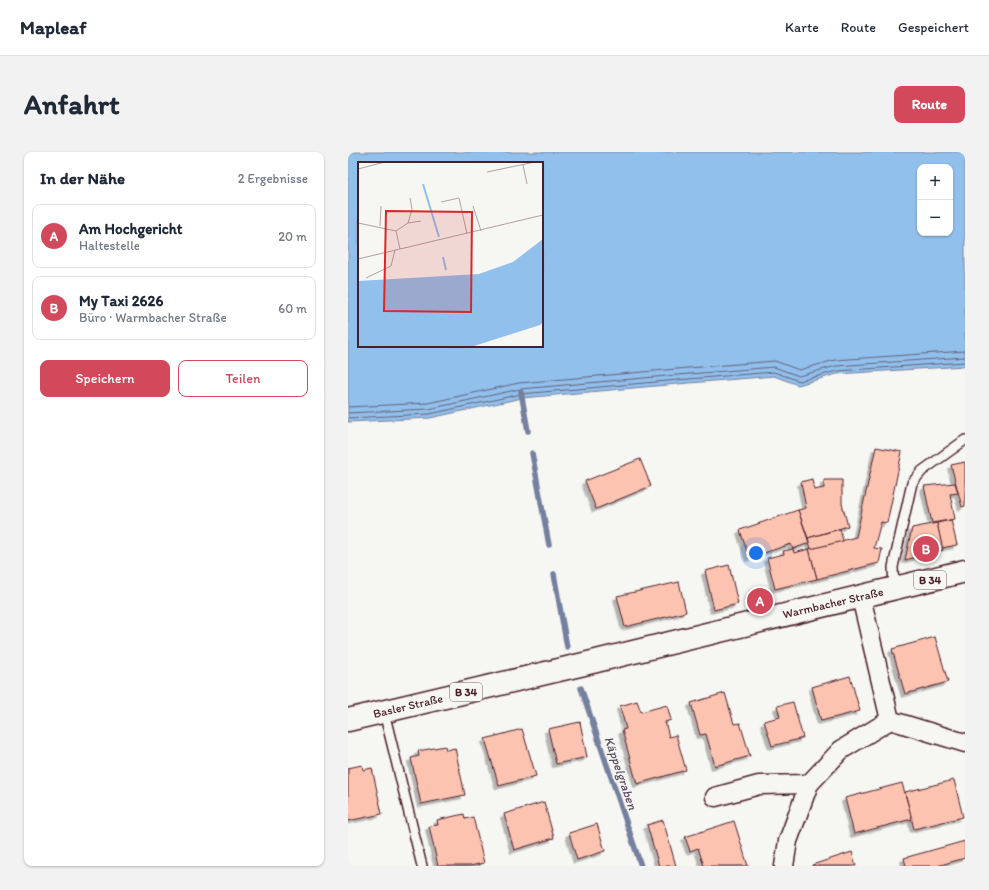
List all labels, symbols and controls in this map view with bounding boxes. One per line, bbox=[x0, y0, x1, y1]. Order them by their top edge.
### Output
text: Mapleaf bbox=[20, 16, 86, 39]
text: Karte bbox=[785, 19, 819, 36]
text: Route bbox=[841, 19, 876, 36]
text: Gespeichert bbox=[898, 19, 969, 36]
button: Route bbox=[894, 86, 965, 123]
text: Anfahrt bbox=[24, 87, 119, 121]
inset map bbox=[358, 162, 543, 347]
map controls bbox=[917, 164, 953, 236]
button: + bbox=[917, 164, 953, 200]
text: In der Nähe bbox=[40, 168, 125, 188]
text: 2 Ergebnisse bbox=[238, 171, 308, 186]
button: − bbox=[917, 200, 953, 236]
text: Am Hochgericht bbox=[79, 220, 182, 238]
text: A bbox=[50, 229, 58, 244]
text: 20 m bbox=[278, 229, 307, 244]
text: Haltestelle bbox=[79, 238, 140, 253]
text: My Taxi 2626 bbox=[79, 292, 163, 310]
text: B bbox=[50, 301, 58, 316]
text: 60 m bbox=[278, 301, 307, 316]
text: Büro · Warmbacher Straße bbox=[79, 310, 227, 325]
button: Speichern bbox=[40, 360, 170, 397]
button: Teilen bbox=[178, 360, 308, 397]
pin: B bbox=[913, 534, 939, 564]
your location bbox=[746, 543, 766, 563]
road number: B 34 bbox=[914, 571, 946, 589]
street label: Warmbacher Straße bbox=[781, 585, 885, 621]
pin: A bbox=[747, 586, 773, 616]
road number: B 34 bbox=[450, 683, 482, 701]
street label: Basler Straße bbox=[372, 691, 444, 721]
water label: Käppelgraben bbox=[601, 734, 641, 812]

